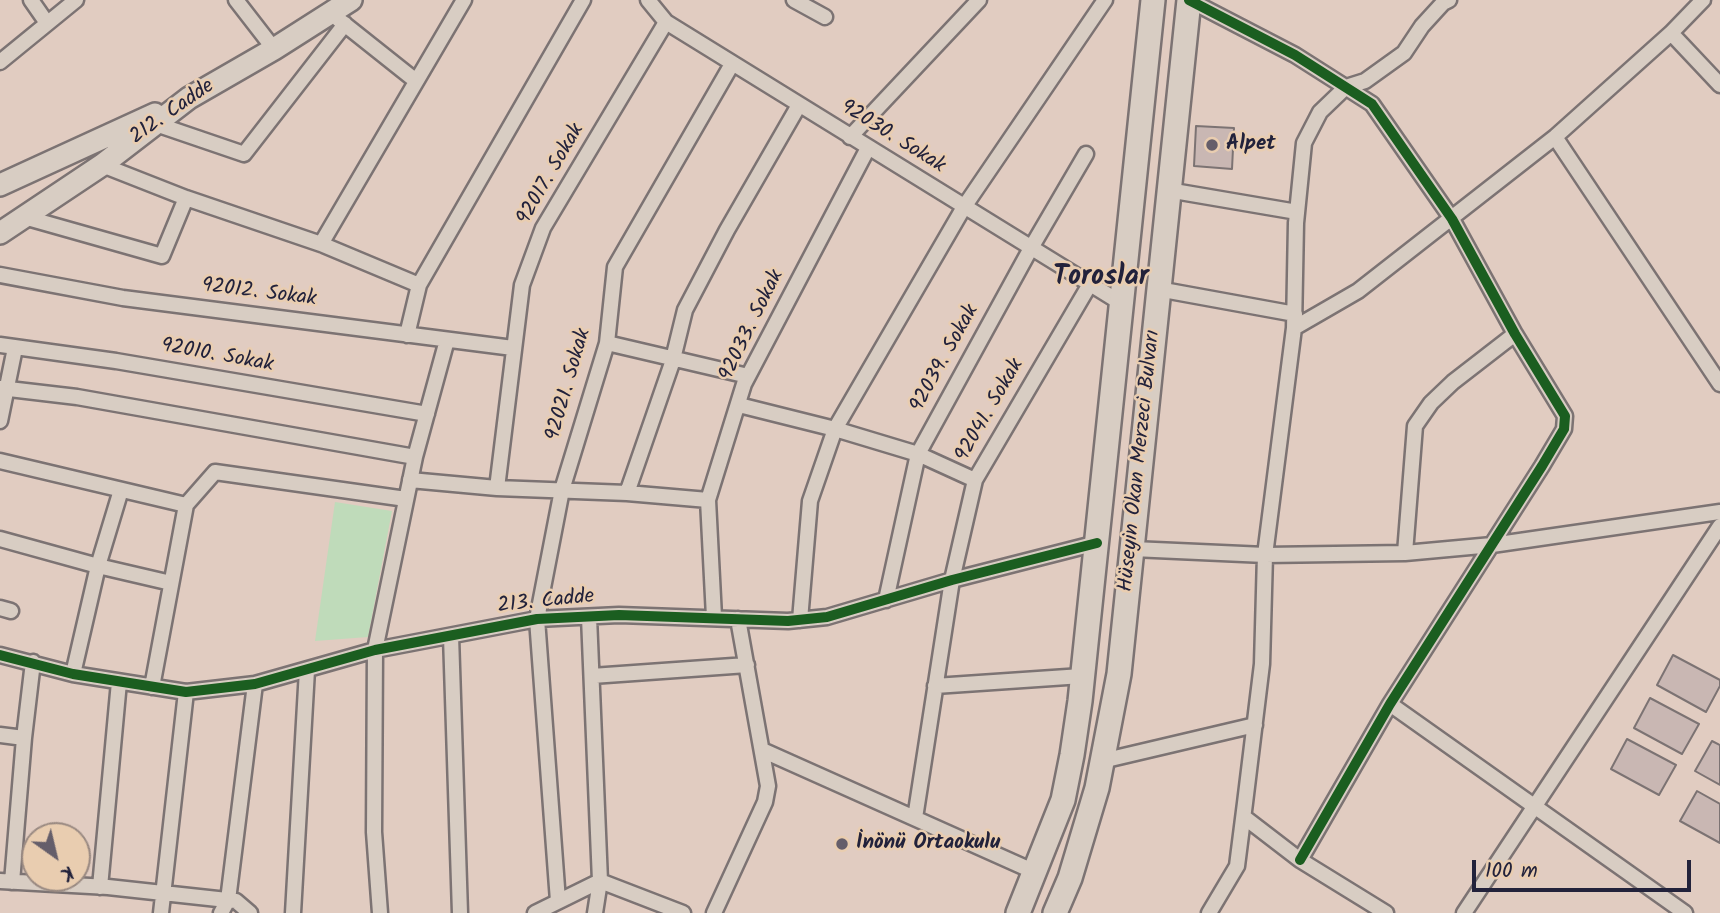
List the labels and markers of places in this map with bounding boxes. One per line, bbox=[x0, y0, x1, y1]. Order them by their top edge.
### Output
place label: Alpet bbox=[1226, 132, 1276, 158]
marker: Alpet bbox=[1204, 137, 1220, 153]
place label: İnönü Ortaokulu bbox=[856, 831, 1000, 857]
marker: İnönü Ortaokulu bbox=[834, 836, 850, 852]

